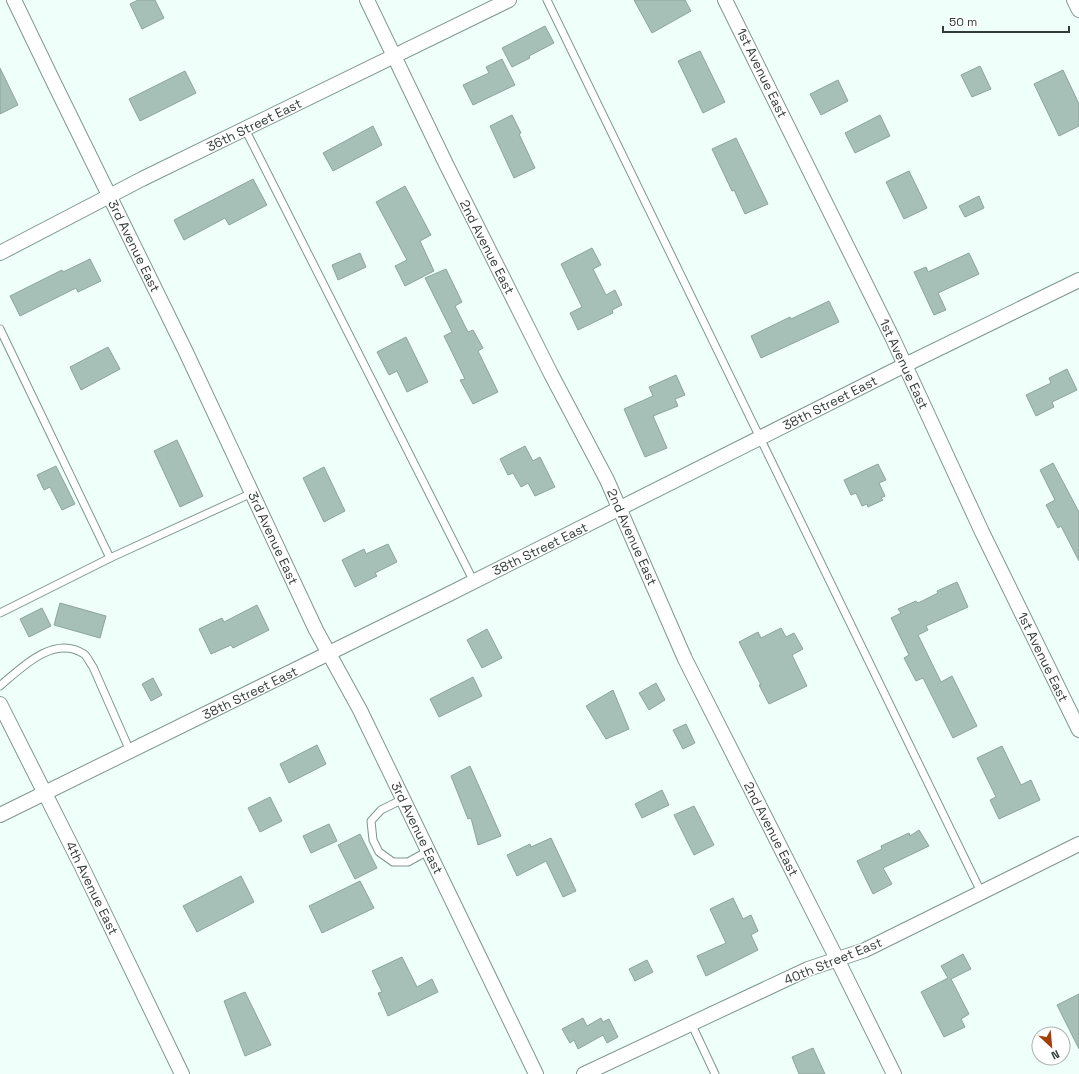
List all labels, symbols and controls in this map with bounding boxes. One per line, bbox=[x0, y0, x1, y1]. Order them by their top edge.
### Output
scale bar bbox=[943, 8, 1069, 34]
text: 50 m bbox=[949, 14, 977, 30]
street label: 1st Avenue East bbox=[733, 25, 791, 121]
street label: 36th Street East bbox=[204, 95, 304, 155]
street label: 3rd Avenue East bbox=[104, 197, 164, 295]
street label: 2nd Avenue East bbox=[456, 197, 518, 297]
street label: 1st Avenue East bbox=[876, 316, 932, 412]
street label: 38th Street East bbox=[780, 372, 880, 434]
street label: 2nd Avenue East bbox=[603, 486, 661, 588]
street label: 3rd Avenue East bbox=[244, 489, 302, 587]
street label: 38th Street East bbox=[490, 519, 590, 579]
street label: 1st Avenue East bbox=[1014, 609, 1072, 705]
street label: 38th Street East bbox=[200, 663, 300, 723]
street label: 3rd Avenue East bbox=[387, 779, 447, 877]
street label: 2nd Avenue East bbox=[740, 779, 802, 879]
street label: 4th Avenue East bbox=[62, 838, 122, 938]
street label: 40th Street East bbox=[781, 934, 885, 988]
north arrow bbox=[1031, 1026, 1071, 1066]
text: N bbox=[1049, 1047, 1062, 1063]

